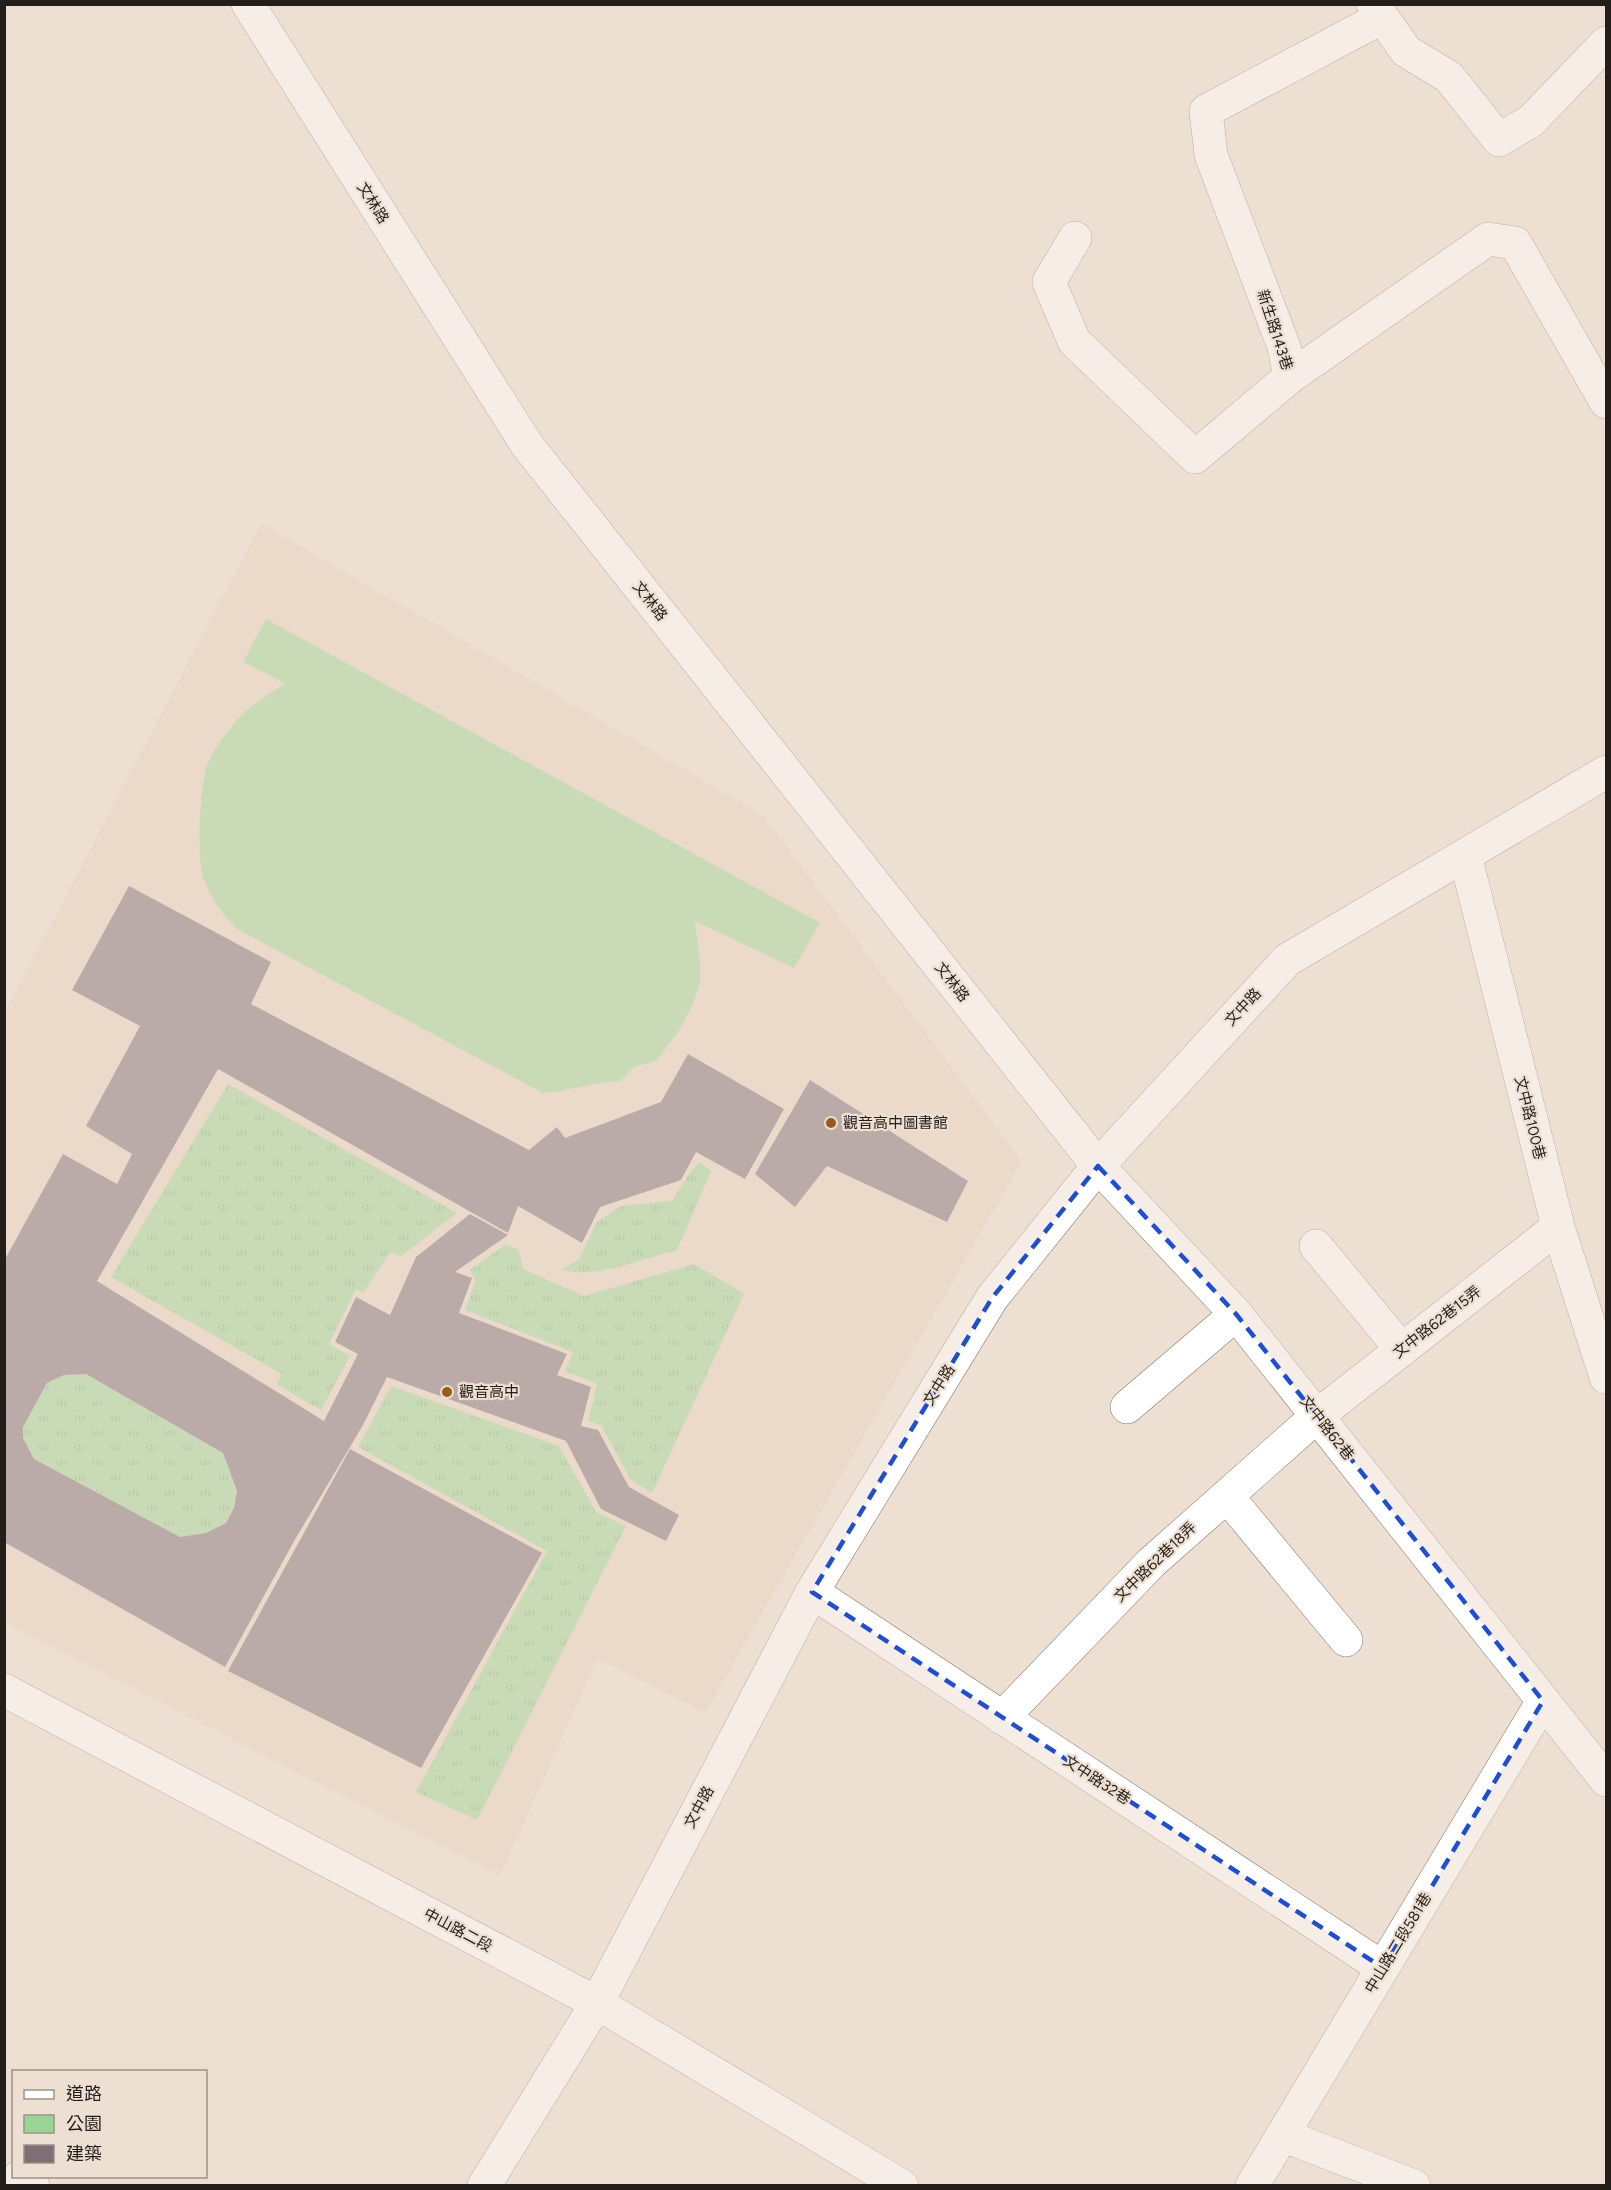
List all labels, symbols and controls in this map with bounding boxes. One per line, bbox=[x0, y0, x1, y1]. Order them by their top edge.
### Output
street label: 文林路 bbox=[353, 179, 393, 227]
street label: 新生路143巷 bbox=[1254, 287, 1296, 373]
street label: 文林路 bbox=[629, 578, 671, 624]
street label: 文林路 bbox=[931, 959, 973, 1005]
street label: 文中路 bbox=[1221, 984, 1265, 1030]
street label: 文中路100巷 bbox=[1511, 1074, 1549, 1162]
place label: 觀音高中圖書館 bbox=[843, 1114, 948, 1132]
marker: 觀音高中圖書館 bbox=[824, 1116, 838, 1130]
street label: 文中路62巷15弄 bbox=[1389, 1282, 1485, 1362]
street label: 文中路 bbox=[919, 1361, 959, 1409]
place label: 觀音高中 bbox=[459, 1383, 519, 1401]
marker: 觀音高中 bbox=[440, 1385, 454, 1399]
street label: 文中路62巷 bbox=[1296, 1392, 1358, 1464]
street label: 文中路62巷18弄 bbox=[1110, 1518, 1200, 1606]
street label: 文中路32巷 bbox=[1060, 1752, 1134, 1808]
street label: 文中路 bbox=[680, 1783, 718, 1831]
street label: 中山路二段581巷 bbox=[1361, 1889, 1435, 1997]
street label: 中山路二段 bbox=[421, 1904, 495, 1956]
legend bbox=[12, 2070, 207, 2178]
text: 道路 bbox=[66, 2083, 102, 2105]
text: 公園 bbox=[66, 2113, 102, 2135]
text: 建築 bbox=[66, 2143, 102, 2165]

